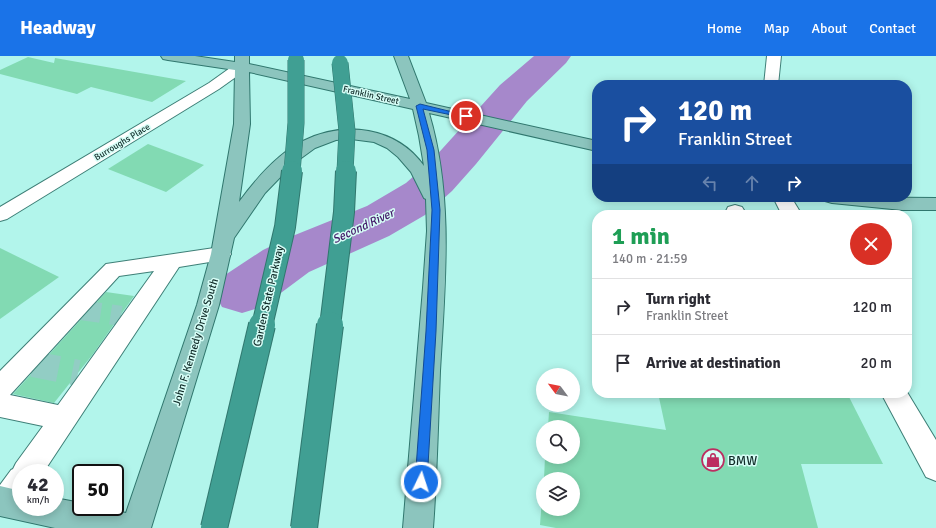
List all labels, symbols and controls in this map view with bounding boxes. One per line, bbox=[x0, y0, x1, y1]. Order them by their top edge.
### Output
text: Headway bbox=[20, 16, 96, 40]
text: Home bbox=[707, 20, 742, 37]
text: Map bbox=[764, 20, 789, 37]
text: About bbox=[811, 20, 847, 37]
text: Contact bbox=[869, 20, 916, 37]
street label: Franklin Street bbox=[342, 84, 400, 107]
text: 120 m bbox=[678, 94, 752, 128]
icon: right bbox=[612, 96, 664, 148]
pin bbox=[449, 99, 483, 133]
icon: arrive bbox=[455, 105, 477, 127]
street label: Burroughs Place bbox=[92, 121, 153, 163]
text: Franklin Street bbox=[678, 128, 792, 150]
icon: left bbox=[699, 172, 721, 194]
icon: ahead bbox=[741, 172, 763, 194]
icon: right bbox=[783, 172, 805, 194]
water label: Second River bbox=[330, 205, 398, 247]
text: 1 min bbox=[612, 221, 670, 251]
button: close bbox=[850, 223, 892, 265]
street label: Garden State Parkway bbox=[251, 244, 287, 348]
text: 140 m · 21:59 bbox=[612, 251, 688, 267]
street label: John F. Kennedy Drive South bbox=[170, 277, 221, 407]
text: Turn right bbox=[646, 290, 711, 308]
icon: right bbox=[612, 296, 634, 318]
text: 120 m bbox=[852, 298, 892, 316]
text: Franklin Street bbox=[646, 308, 728, 324]
icon: arrive bbox=[612, 352, 634, 374]
text: Arrive at destination bbox=[646, 354, 781, 372]
text: 20 m bbox=[861, 354, 892, 372]
north arrow bbox=[536, 368, 580, 412]
map controls bbox=[536, 368, 580, 516]
button: search bbox=[536, 420, 580, 464]
shop icon: BMW bbox=[700, 447, 726, 473]
place label: BMW bbox=[728, 453, 757, 469]
position arrow bbox=[400, 461, 442, 503]
speed limit sign: 50 bbox=[72, 464, 124, 516]
text: 42 bbox=[27, 472, 49, 497]
button: layers bbox=[536, 472, 580, 516]
text: km/h bbox=[27, 494, 49, 506]

